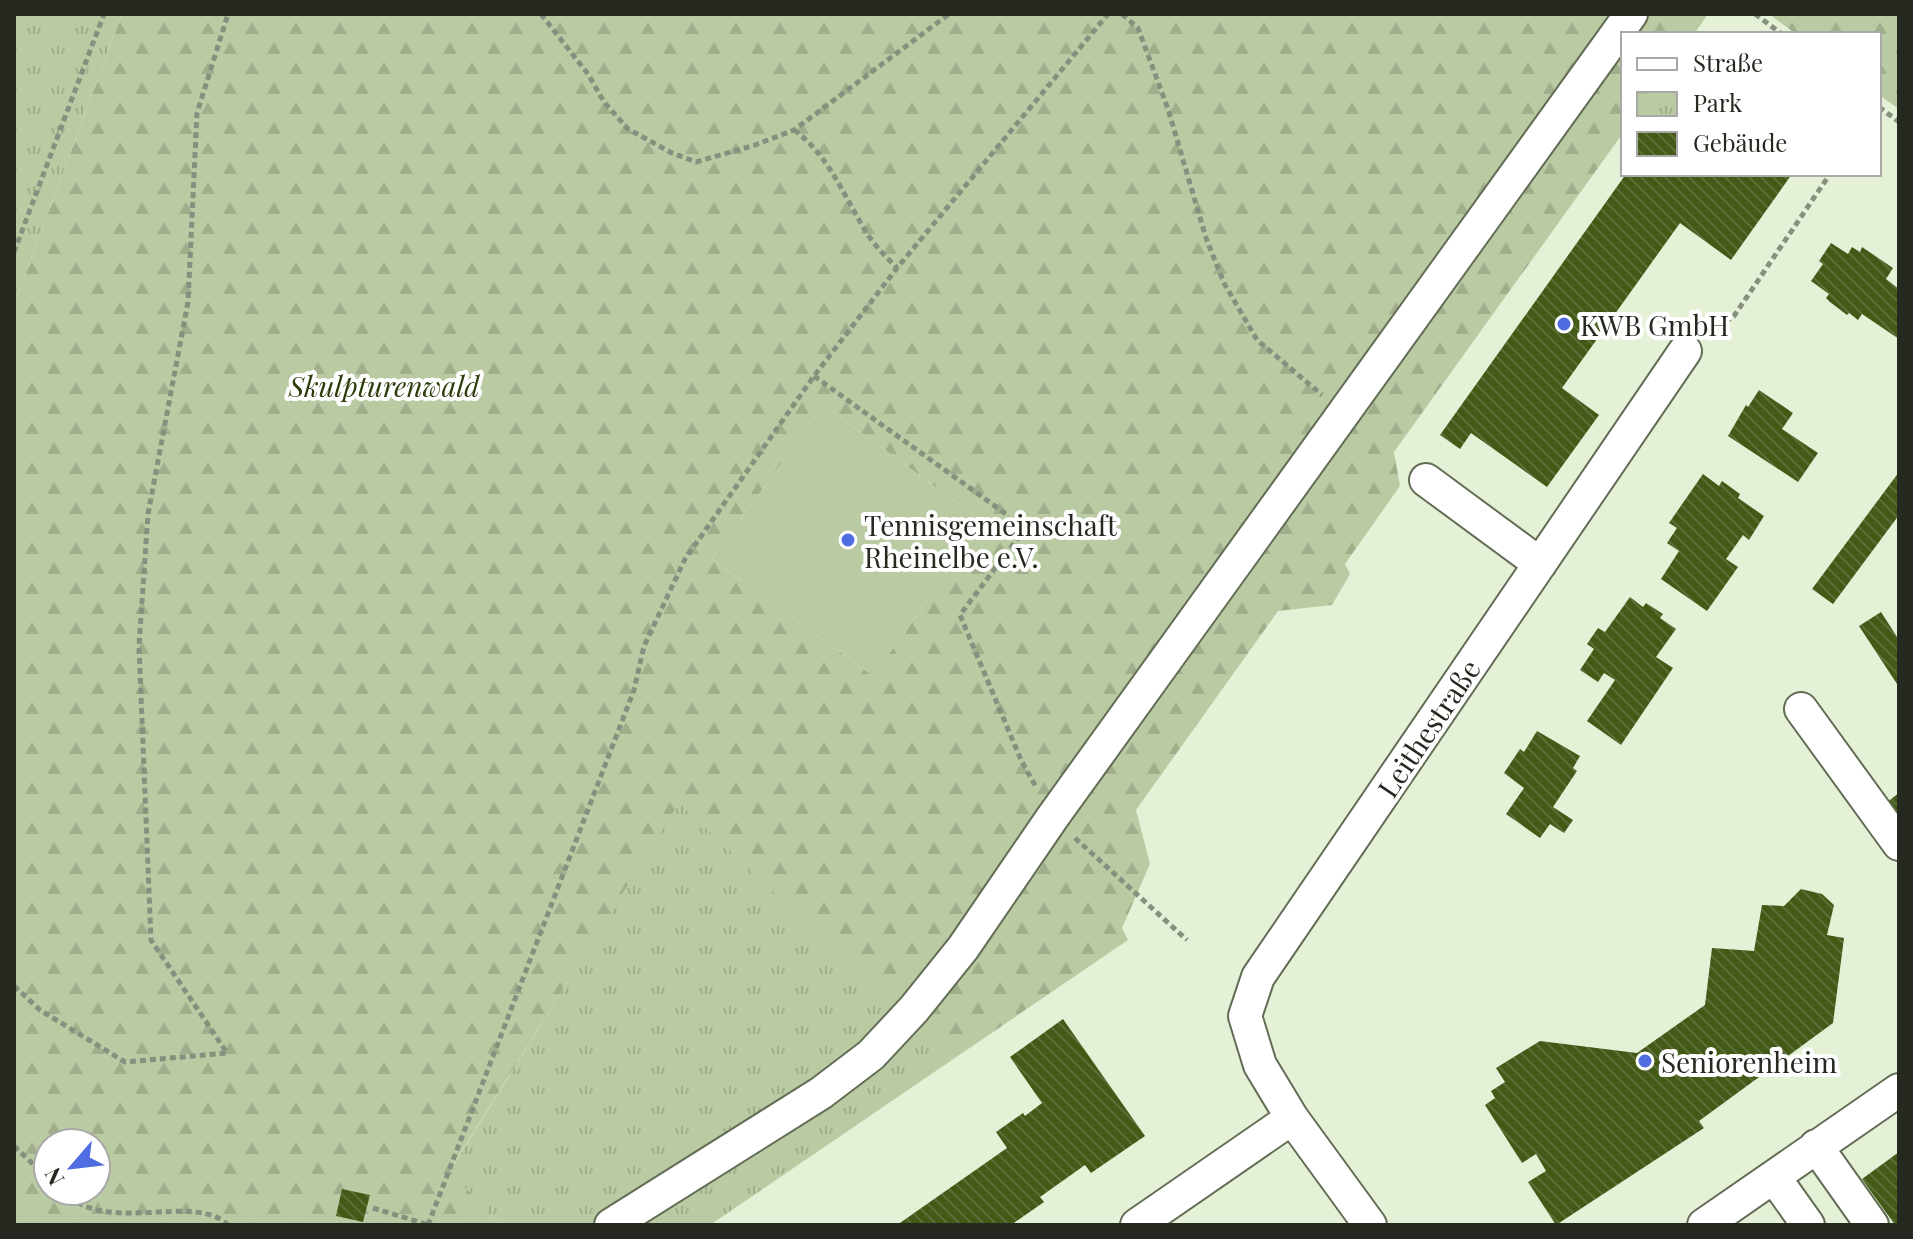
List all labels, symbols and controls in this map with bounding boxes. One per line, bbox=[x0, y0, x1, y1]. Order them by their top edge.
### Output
legend bbox=[1621, 32, 1881, 176]
text: Straße bbox=[1693, 46, 1763, 78]
text: Park bbox=[1693, 86, 1743, 118]
text: Gebäude bbox=[1693, 126, 1788, 158]
place label: KWB GmbH bbox=[1580, 306, 1729, 343]
marker: KWB GmbH bbox=[1555, 315, 1573, 333]
park label: Skulpturenwald bbox=[288, 367, 480, 404]
place label: Tennisgemeinschaft Rheinelbe e.V. bbox=[864, 506, 1118, 575]
marker: Tennisgemeinschaft Rheinelbe e.V. bbox=[839, 531, 857, 549]
street label: Leithestraße bbox=[1368, 652, 1488, 804]
place label: Seniorenheim bbox=[1661, 1043, 1837, 1080]
marker: Seniorenheim bbox=[1636, 1052, 1654, 1070]
north arrow bbox=[32, 1127, 112, 1207]
text: N bbox=[36, 1163, 70, 1191]

